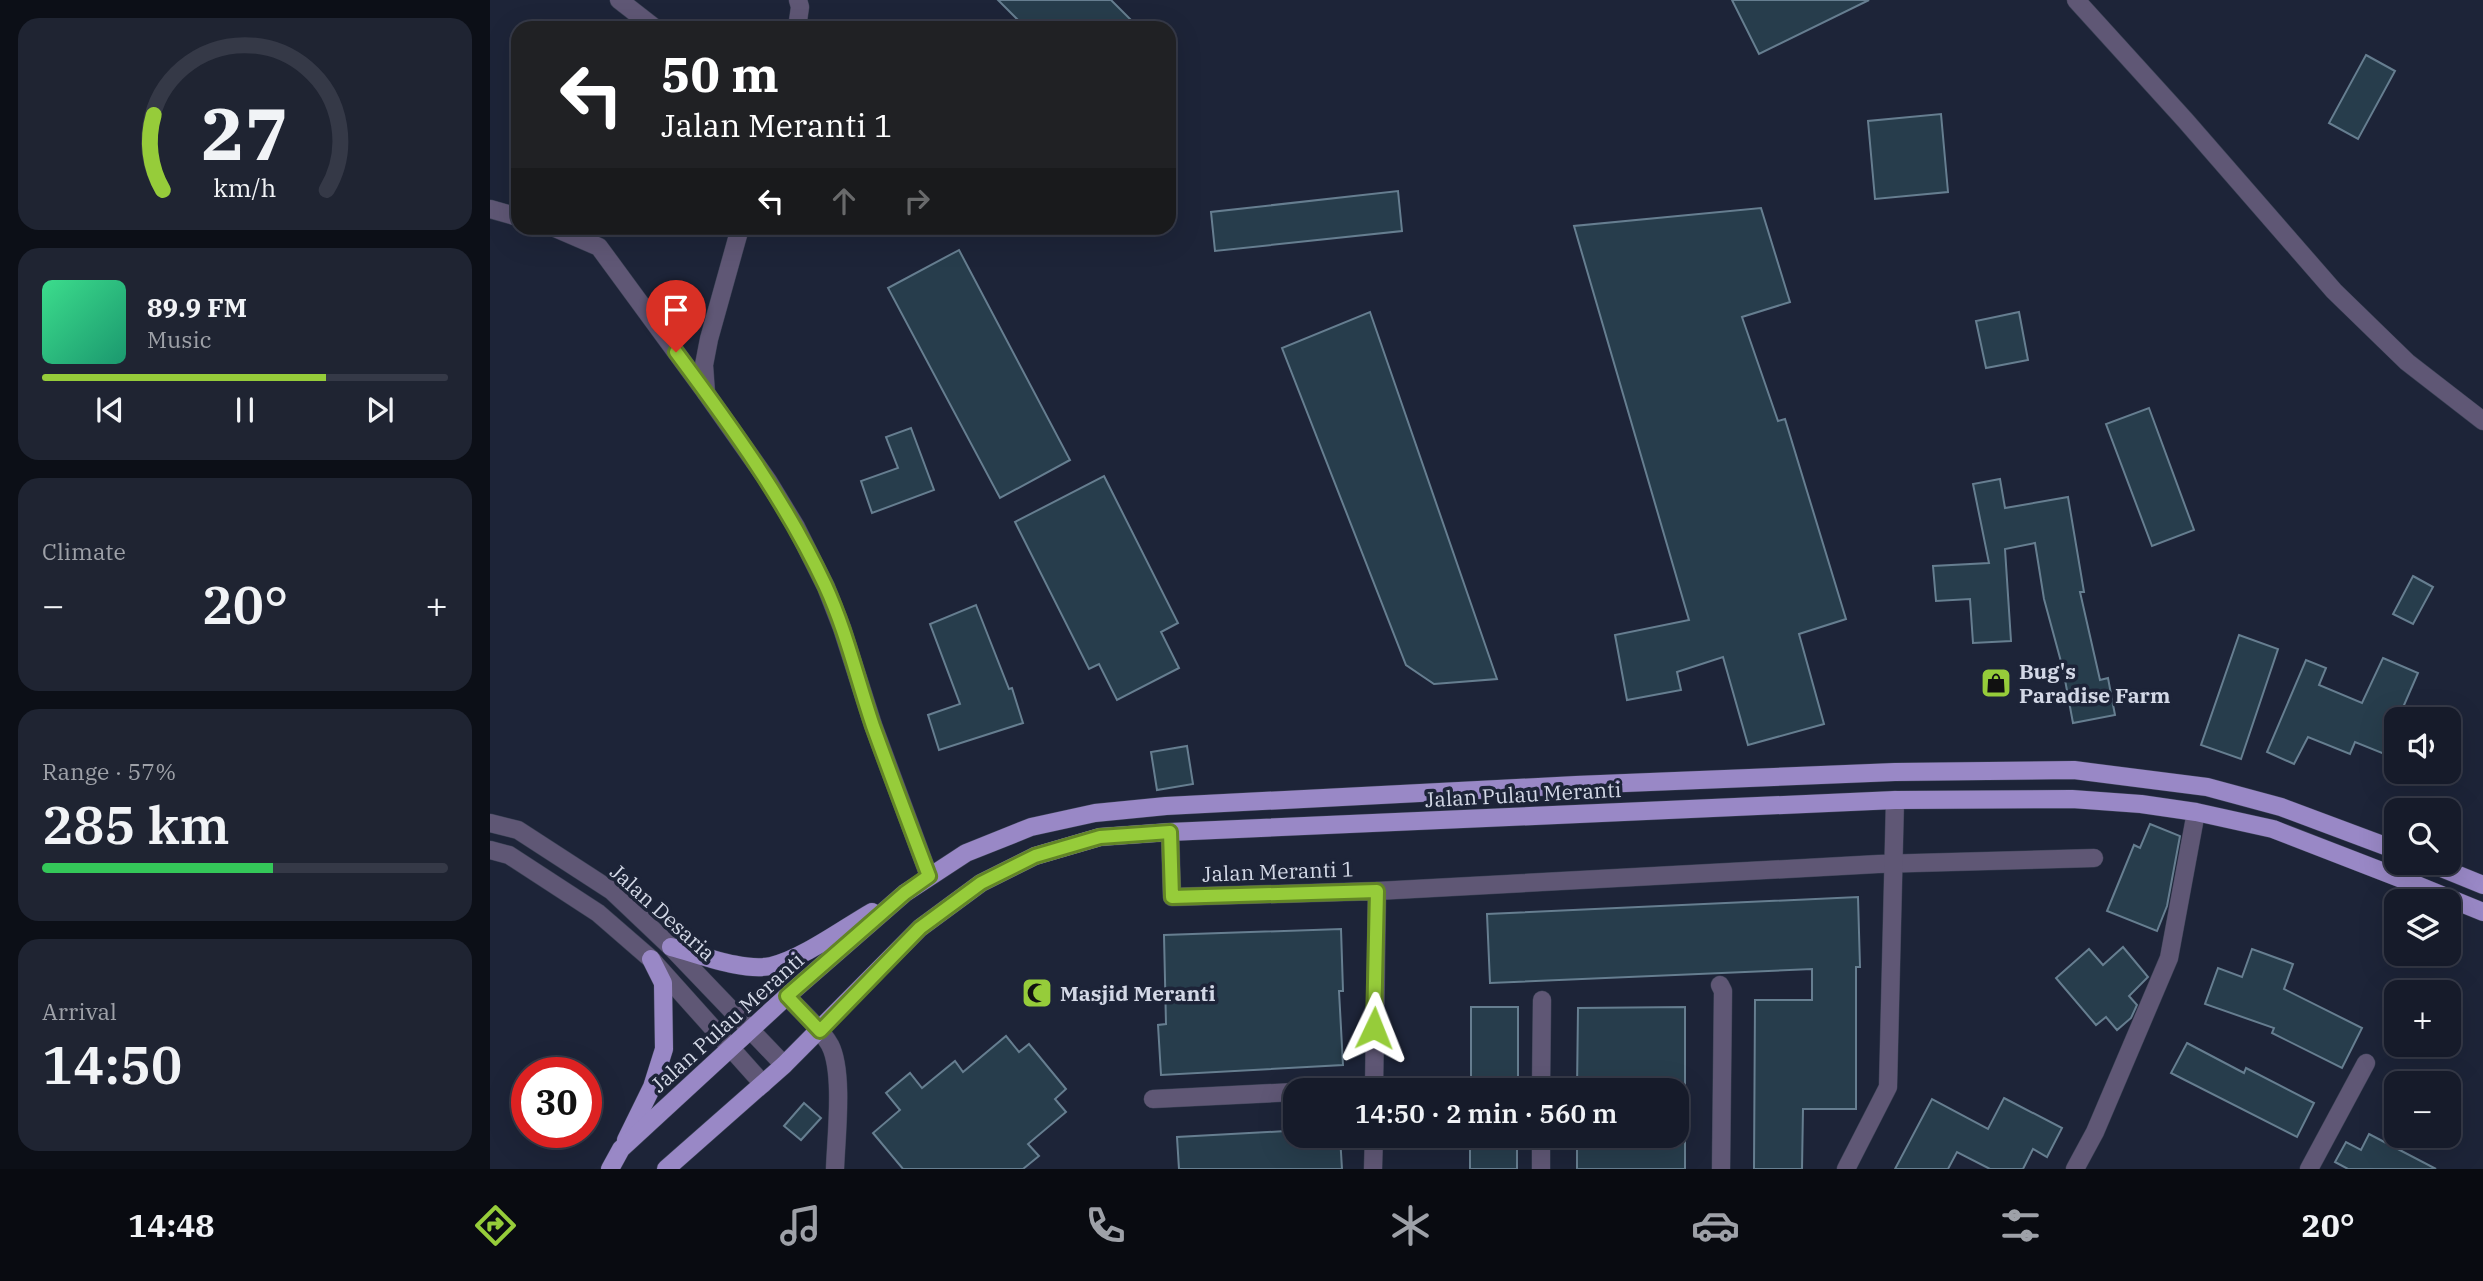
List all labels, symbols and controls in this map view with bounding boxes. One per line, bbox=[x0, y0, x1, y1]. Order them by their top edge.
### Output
text: 50 m bbox=[661, 42, 779, 105]
icon: left bbox=[546, 49, 637, 140]
text: 27 bbox=[201, 85, 289, 180]
text: Jalan Meranti 1 bbox=[661, 104, 893, 146]
text: km/h bbox=[213, 171, 277, 204]
icon: left bbox=[752, 182, 790, 220]
icon: ahead bbox=[825, 182, 863, 220]
icon: right bbox=[898, 182, 936, 220]
pin bbox=[646, 280, 706, 352]
text: 89.9 FM bbox=[147, 290, 247, 324]
icon: arrive bbox=[657, 291, 695, 329]
text: Music bbox=[147, 324, 212, 354]
icon: previous bbox=[91, 391, 129, 429]
icon: pause bbox=[226, 391, 264, 429]
icon: next bbox=[361, 391, 399, 429]
text: Climate bbox=[42, 536, 126, 566]
text: 20° bbox=[202, 571, 288, 638]
text: − bbox=[42, 580, 65, 629]
text: + bbox=[425, 580, 448, 629]
place label: Bug's Paradise Farm bbox=[2019, 657, 2170, 709]
shop icon: Bug's Paradise Farm bbox=[1979, 666, 2013, 700]
map controls bbox=[2384, 707, 2461, 1148]
button: sound bbox=[2384, 707, 2461, 784]
text: Range · 57% bbox=[42, 756, 176, 786]
street label: Jalan Pulau Meranti bbox=[1424, 775, 1622, 813]
text: 285 km bbox=[42, 791, 230, 858]
button: search bbox=[2384, 798, 2461, 875]
street label: Jalan Meranti 1 bbox=[1201, 854, 1355, 888]
street label: Jalan Desaria bbox=[605, 857, 721, 967]
button: layers bbox=[2384, 889, 2461, 966]
street label: Jalan Pulau Meranti bbox=[645, 946, 809, 1098]
mosque icon: Masjid Meranti bbox=[1020, 976, 1054, 1010]
place label: Masjid Meranti bbox=[1060, 979, 1215, 1007]
button: + bbox=[2384, 980, 2461, 1057]
position arrow bbox=[1337, 991, 1411, 1065]
text: Arrival bbox=[42, 996, 117, 1026]
text: 14:50 bbox=[42, 1031, 182, 1098]
speed limit sign: 30 bbox=[511, 1057, 602, 1148]
button: − bbox=[2384, 1071, 2461, 1148]
text: 14:50 · 2 min · 560 m bbox=[1355, 1096, 1617, 1130]
icon: directions bbox=[471, 1201, 520, 1250]
icon: music bbox=[776, 1201, 825, 1250]
icon: phone bbox=[1081, 1201, 1130, 1250]
icon: climate bbox=[1386, 1201, 1435, 1250]
icon: car bbox=[1691, 1201, 1740, 1250]
icon: filters bbox=[1996, 1201, 2045, 1250]
text: 14:48 bbox=[128, 1204, 215, 1246]
text: 20° bbox=[2301, 1204, 2355, 1246]

